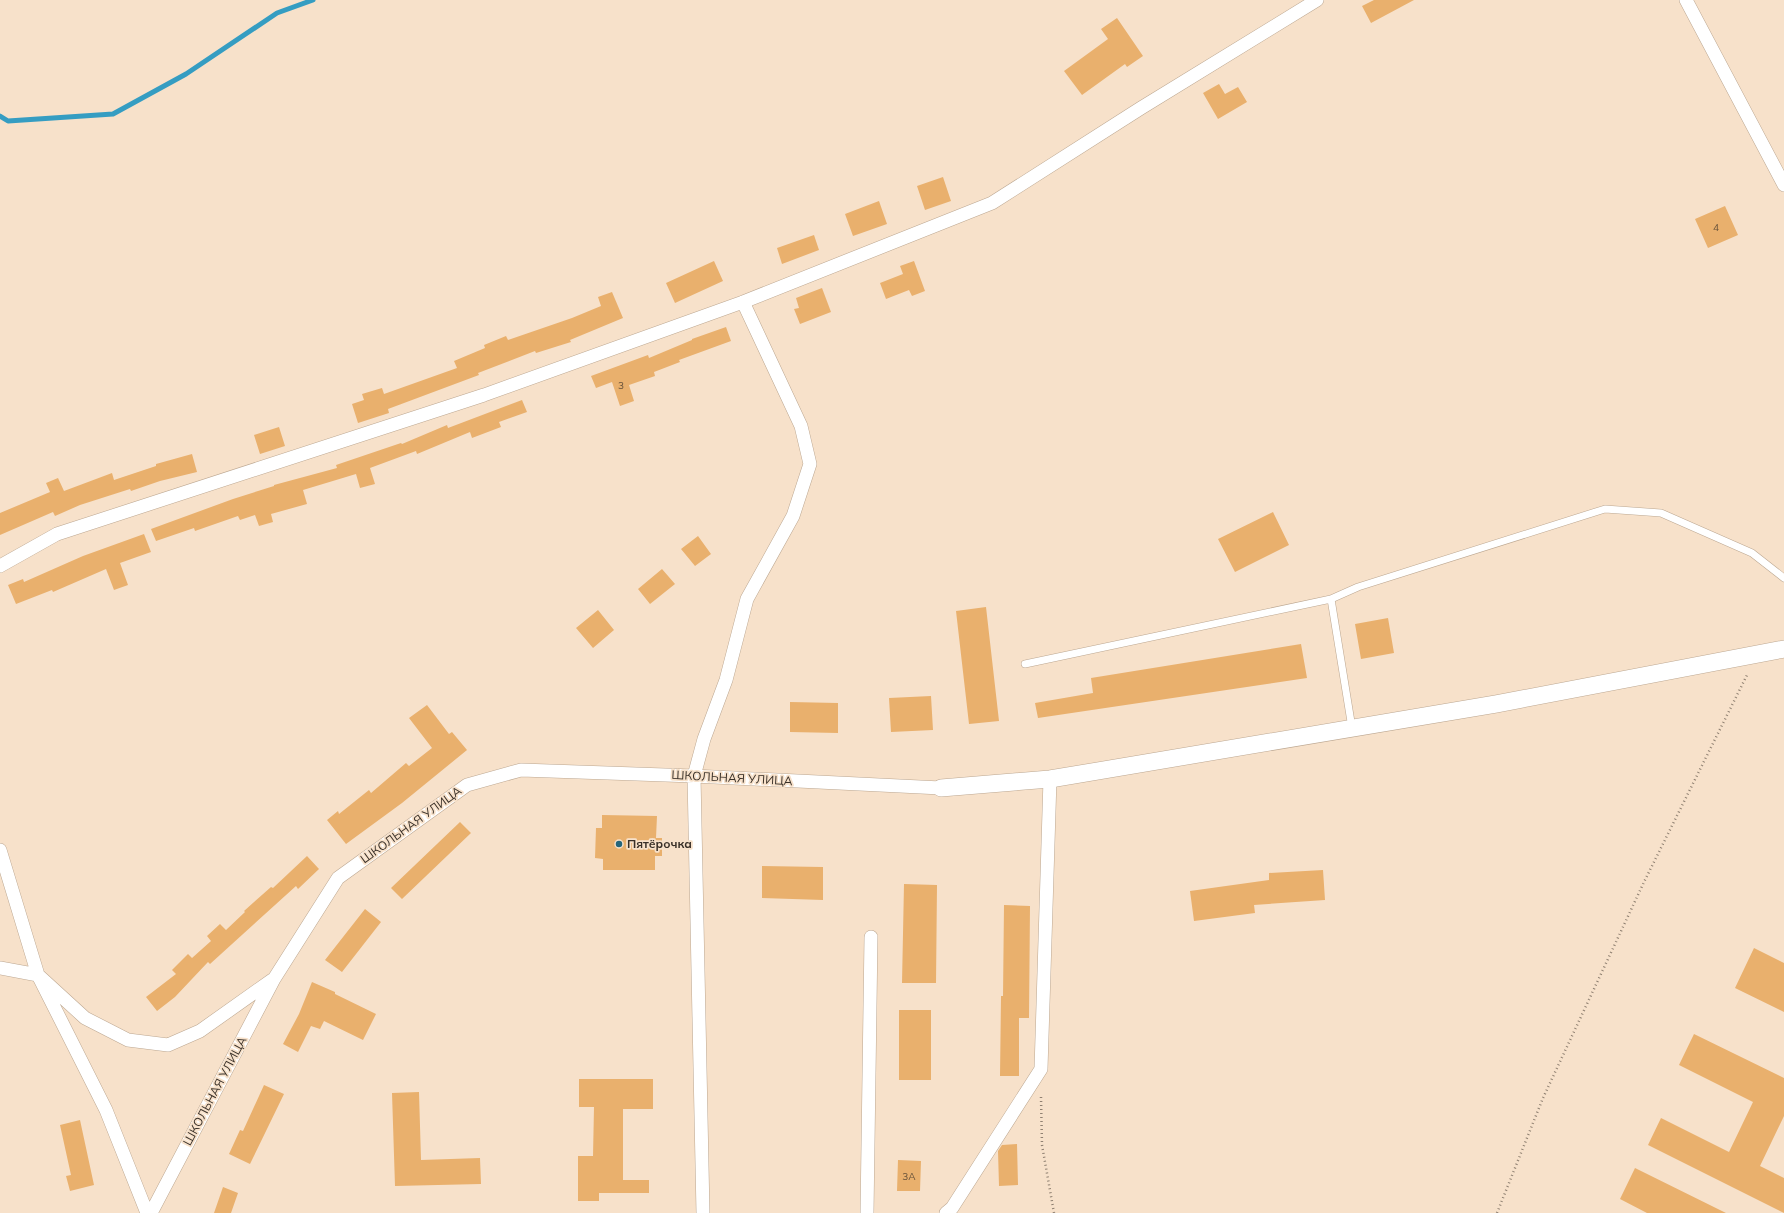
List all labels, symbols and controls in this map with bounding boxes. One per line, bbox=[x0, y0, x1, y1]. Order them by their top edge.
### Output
house number: 4 bbox=[1713, 221, 1719, 234]
house number: 3 bbox=[618, 379, 624, 392]
street label: ШКОЛЬНАЯ УЛИЦА bbox=[671, 767, 793, 788]
street label: ШКОЛЬНАЯ УЛИЦА bbox=[357, 783, 464, 866]
place label: Пятёрочка bbox=[627, 836, 692, 851]
marker: Пятёрочка bbox=[614, 839, 624, 849]
street label: ШКОЛЬНАЯ УЛИЦА bbox=[179, 1034, 250, 1148]
house number: 3А bbox=[902, 1170, 916, 1183]

